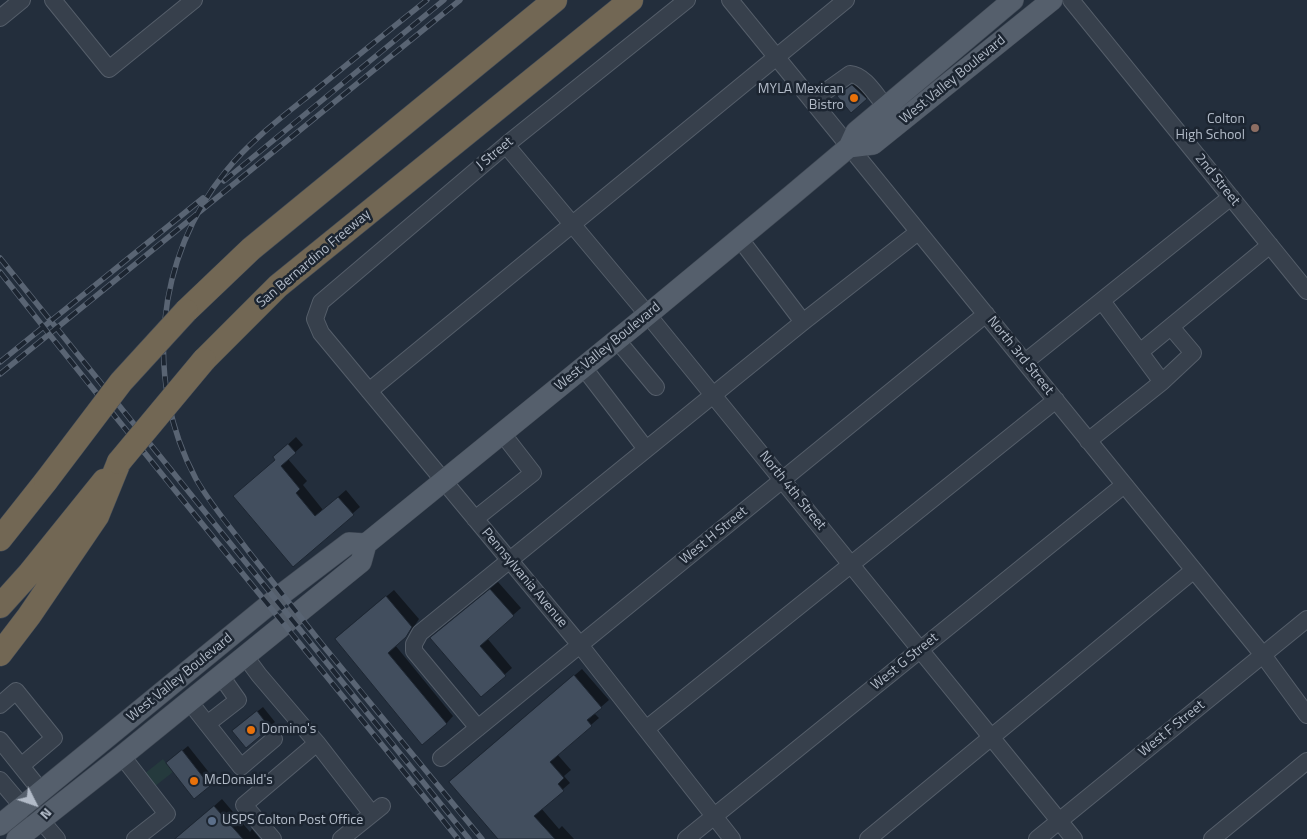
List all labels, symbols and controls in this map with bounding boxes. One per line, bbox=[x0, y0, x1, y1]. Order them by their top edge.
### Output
street label: West Valley Boulevard bbox=[897, 32, 1009, 128]
place label: MYLA Mexican Bistro bbox=[758, 82, 844, 114]
marker: MYLA Mexican Bistro bbox=[848, 92, 860, 104]
place label: Colton High School bbox=[1175, 112, 1245, 144]
marker: Colton High School bbox=[1249, 122, 1261, 134]
street label: J Street bbox=[473, 134, 517, 174]
street label: 2nd Street bbox=[1191, 151, 1243, 209]
street label: San Bernardino Freeway bbox=[254, 206, 374, 312]
street label: West Valley Boulevard bbox=[552, 299, 664, 395]
street label: North 3rd Street bbox=[983, 313, 1057, 399]
street label: North 4th Street bbox=[755, 448, 829, 534]
street label: West H Street bbox=[677, 504, 751, 568]
street label: Pennsylvania Avenue bbox=[477, 525, 571, 631]
street label: West Valley Boulevard bbox=[124, 630, 236, 726]
street label: West G Street bbox=[868, 630, 942, 694]
street label: West F Street bbox=[1136, 697, 1208, 761]
place label: Domino's bbox=[261, 722, 316, 738]
marker: Domino's bbox=[245, 724, 257, 736]
place label: McDonald's bbox=[204, 773, 273, 789]
marker: McDonald's bbox=[188, 775, 200, 787]
north arrow bbox=[10, 779, 60, 829]
text: N bbox=[36, 804, 58, 825]
place label: USPS Colton Post Office bbox=[222, 813, 363, 829]
marker: USPS Colton Post Office bbox=[206, 815, 218, 827]

